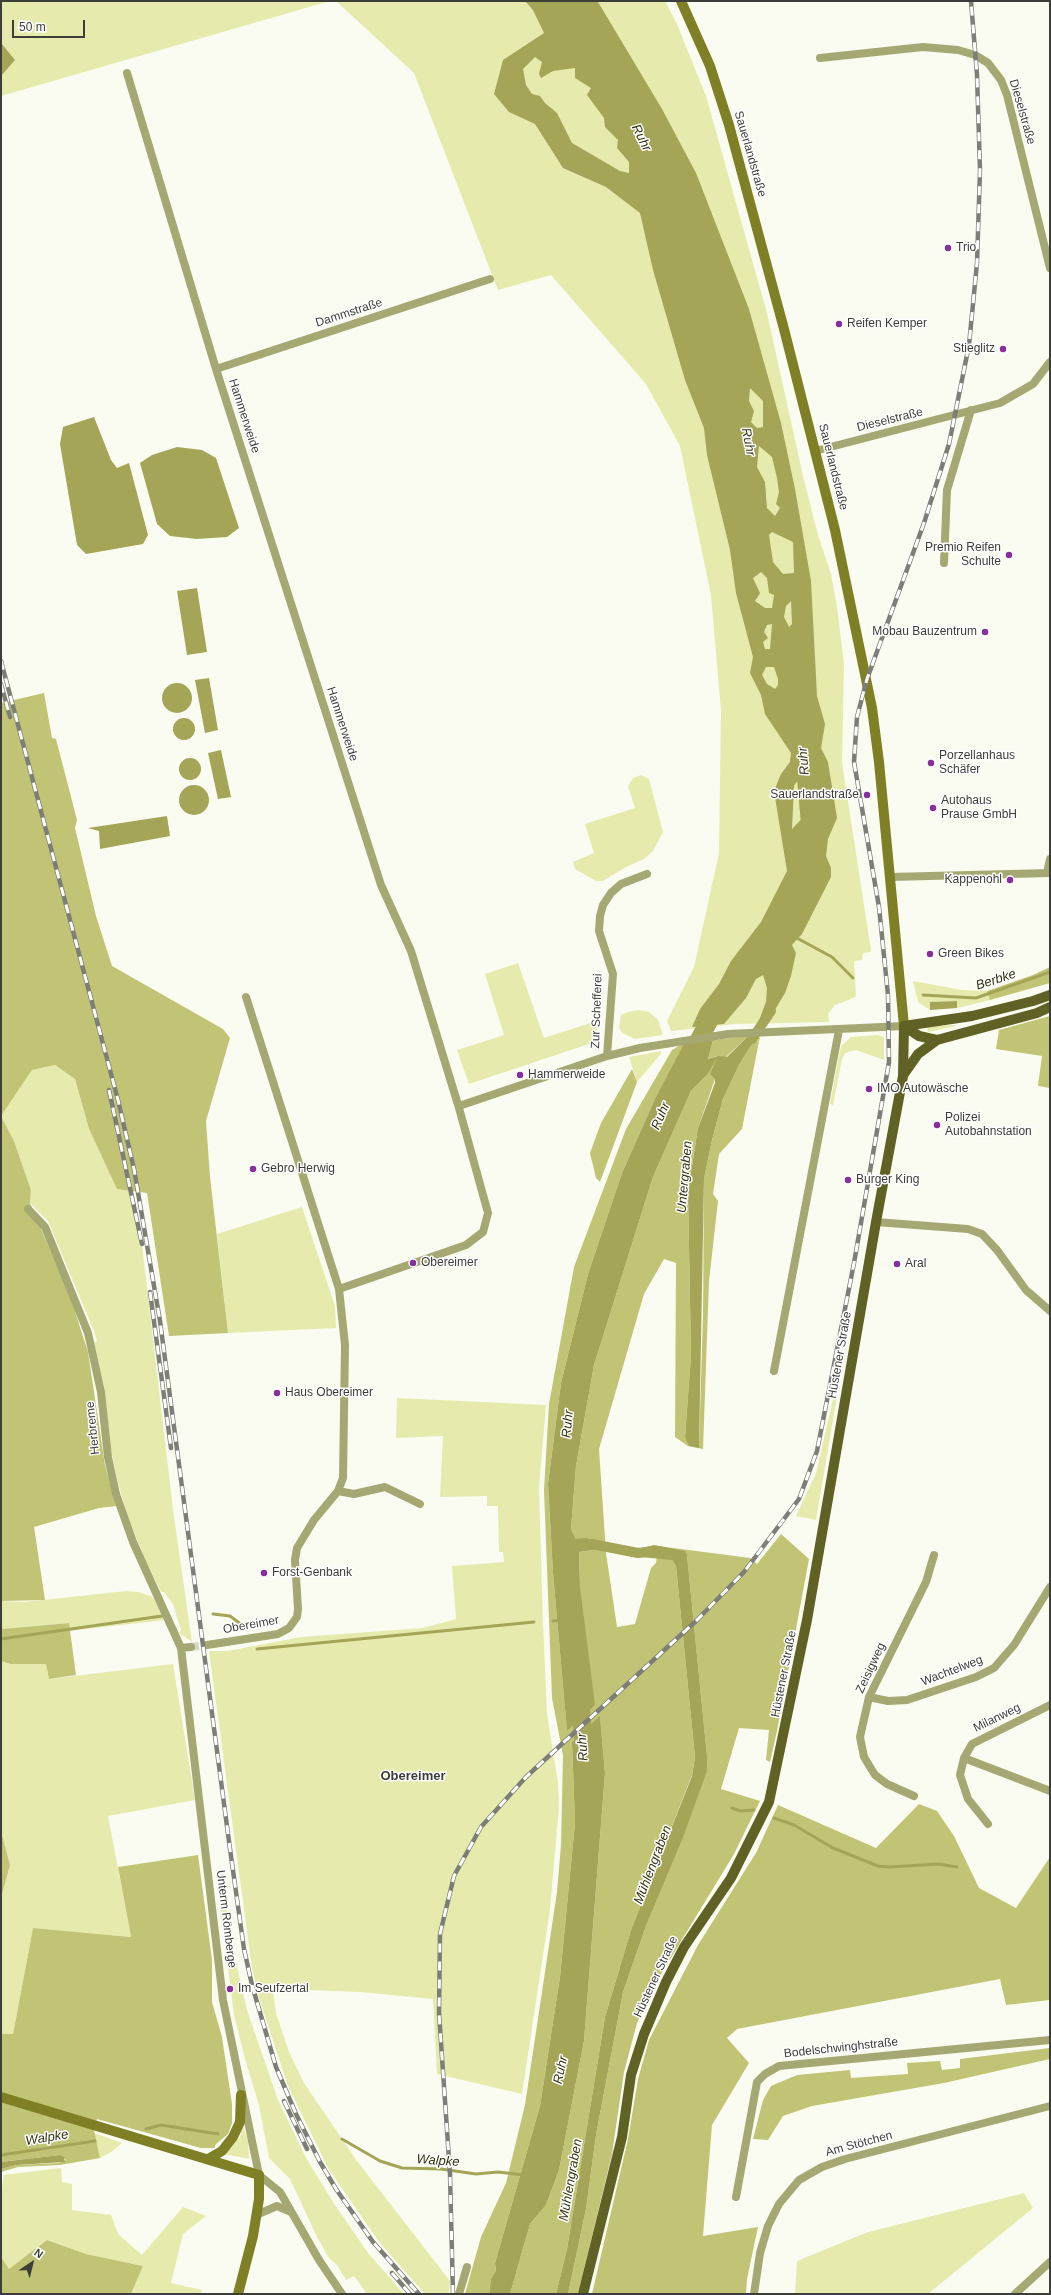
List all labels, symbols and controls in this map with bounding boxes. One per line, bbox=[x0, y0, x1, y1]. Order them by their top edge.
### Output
scale bar bbox=[14, 12, 87, 38]
text: 50 m bbox=[19, 20, 46, 34]
street label: Dieselstraße bbox=[1006, 78, 1038, 146]
street label: Sauerlandstraße bbox=[731, 109, 769, 199]
water label: Ruhr bbox=[628, 122, 654, 154]
place label: Trio bbox=[956, 241, 976, 255]
marker: Trio bbox=[943, 243, 953, 253]
street label: Dammstraße bbox=[314, 295, 384, 331]
place label: Reifen Kemper bbox=[847, 317, 927, 331]
marker: Reifen Kemper bbox=[834, 319, 844, 329]
place label: Stieglitz bbox=[953, 342, 995, 356]
marker: Stieglitz bbox=[998, 344, 1008, 354]
street label: Hammerweide bbox=[225, 377, 263, 455]
street label: Dieselstraße bbox=[856, 405, 924, 435]
street label: Sauerlandstraße bbox=[815, 422, 851, 512]
water label: Ruhr bbox=[738, 427, 758, 457]
place label: Premio Reifen Schulte bbox=[925, 541, 1001, 569]
marker: Premio Reifen Schulte bbox=[1004, 550, 1014, 560]
place label: Mobau Bauzentrum bbox=[872, 625, 977, 639]
marker: Mobau Bauzentrum bbox=[980, 627, 990, 637]
street label: Hammerweide bbox=[323, 685, 361, 763]
water label: Ruhr bbox=[795, 746, 813, 776]
place label: Porzellanhaus Schäfer bbox=[939, 749, 1015, 777]
marker: Porzellanhaus Schäfer bbox=[926, 758, 936, 768]
place label: Sauerlandstraße bbox=[770, 788, 859, 802]
marker: Sauerlandstraße bbox=[862, 790, 872, 800]
place label: Autohaus Prause GmbH bbox=[941, 794, 1017, 822]
marker: Autohaus Prause GmbH bbox=[928, 803, 938, 813]
place label: Kappenohl bbox=[945, 873, 1002, 887]
marker: Kappenohl bbox=[1005, 875, 1015, 885]
place label: Green Bikes bbox=[938, 947, 1004, 961]
marker: Green Bikes bbox=[925, 949, 935, 959]
water label: Berbke bbox=[974, 966, 1018, 994]
street label: Zur Schefferei bbox=[588, 973, 606, 1049]
place label: Hammerweide bbox=[528, 1068, 605, 1082]
marker: Hammerweide bbox=[515, 1070, 525, 1080]
place label: IMO Autowäsche bbox=[877, 1082, 968, 1096]
marker: IMO Autowäsche bbox=[864, 1084, 874, 1094]
water label: Ruhr bbox=[648, 1100, 674, 1132]
place label: Polizei Autobahnstation bbox=[945, 1111, 1032, 1139]
marker: Polizei Autobahnstation bbox=[932, 1120, 942, 1130]
water label: Untergraben bbox=[674, 1140, 696, 1214]
place label: Gebro Herwig bbox=[261, 1162, 335, 1176]
marker: Gebro Herwig bbox=[248, 1164, 258, 1174]
place label: Burger King bbox=[856, 1173, 919, 1187]
marker: Burger King bbox=[843, 1175, 853, 1185]
place label: Obereimer bbox=[421, 1256, 478, 1270]
place label: Aral bbox=[905, 1257, 926, 1271]
marker: Obereimer bbox=[408, 1258, 418, 1268]
marker: Aral bbox=[892, 1259, 902, 1269]
street label: Hüstener Straße bbox=[825, 1310, 855, 1400]
place label: Haus Obereimer bbox=[285, 1386, 373, 1400]
marker: Haus Obereimer bbox=[272, 1388, 282, 1398]
street label: Herbreme bbox=[83, 1401, 103, 1455]
water label: Ruhr bbox=[559, 1409, 577, 1439]
place label: Forst-Genbank bbox=[272, 1566, 352, 1580]
marker: Forst-Genbank bbox=[259, 1568, 269, 1578]
street label: Obereimer bbox=[222, 1613, 280, 1637]
street label: Hüstener Straße bbox=[769, 1629, 799, 1719]
street label: Zeisigweg bbox=[853, 1640, 889, 1696]
street label: Wachtelweg bbox=[919, 1653, 985, 1689]
street label: Milanweg bbox=[971, 1700, 1023, 1736]
water label: Ruhr bbox=[574, 1732, 592, 1762]
district label: Obereimer bbox=[380, 1768, 446, 1784]
water label: Mühlengraben bbox=[631, 1823, 675, 1907]
street label: Unterm Römberge bbox=[213, 1869, 239, 1969]
street label: Hüstener Straße bbox=[631, 1934, 681, 2020]
place label: Im Seufzertal bbox=[238, 1982, 309, 1996]
marker: Im Seufzertal bbox=[225, 1984, 235, 1994]
street label: Bodelschwinghstraße bbox=[783, 2035, 899, 2061]
water label: Ruhr bbox=[550, 2055, 572, 2085]
water label: Walpke bbox=[24, 2127, 70, 2149]
street label: Am Stötchen bbox=[824, 2128, 894, 2160]
water label: Mühlengraben bbox=[556, 2138, 586, 2222]
water label: Walpke bbox=[416, 2152, 460, 2170]
north arrow bbox=[12, 2243, 52, 2283]
text: N bbox=[32, 2246, 46, 2260]

